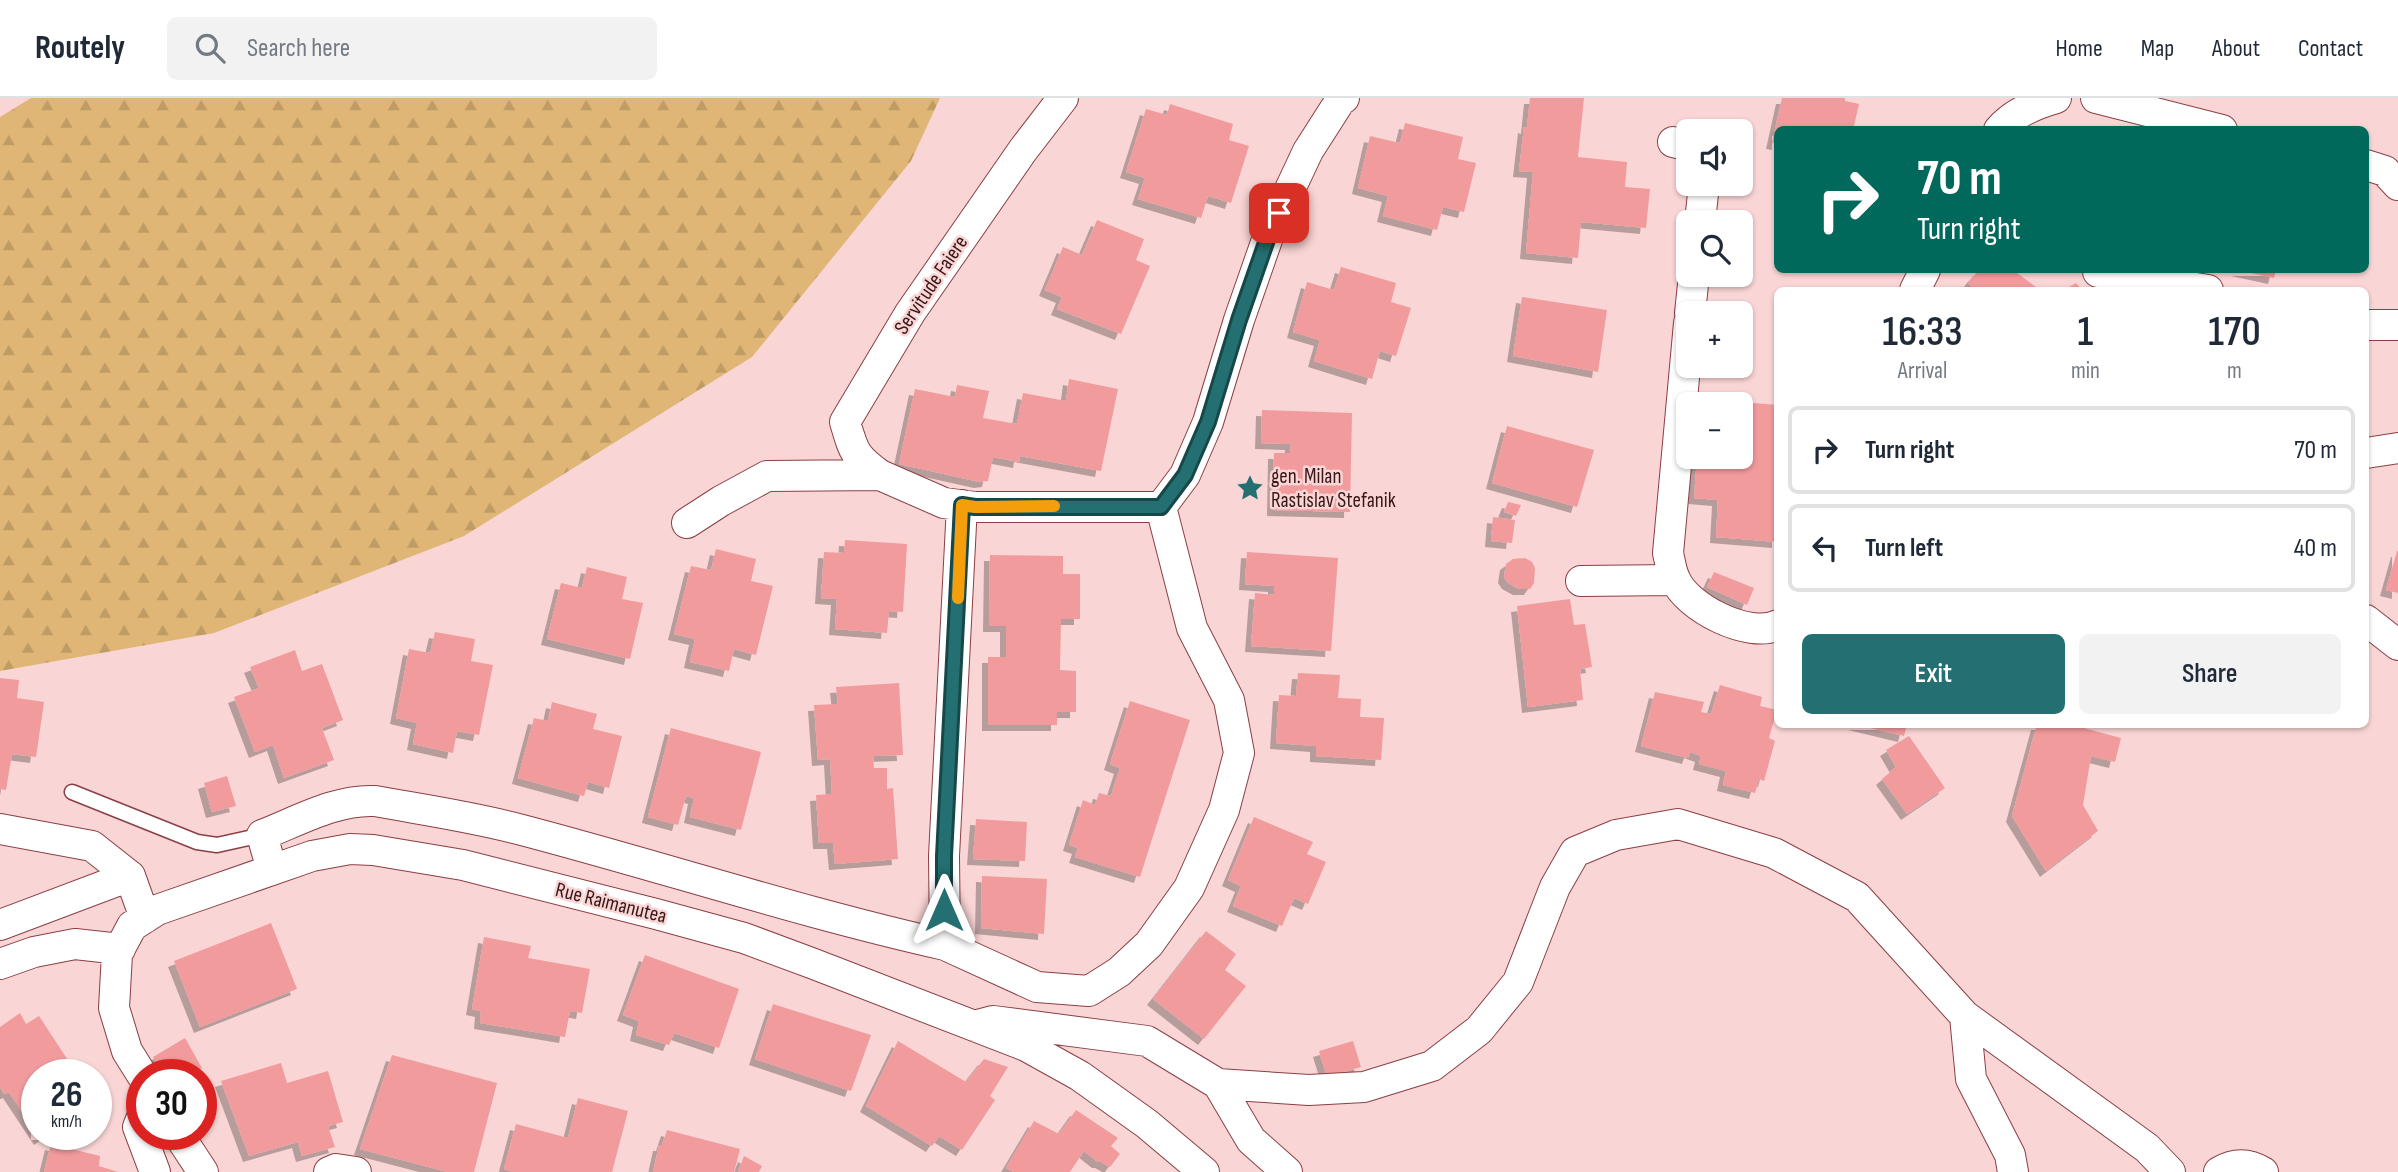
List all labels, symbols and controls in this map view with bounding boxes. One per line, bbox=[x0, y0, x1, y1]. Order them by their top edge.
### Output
search box bbox=[167, 17, 657, 80]
text: Routely bbox=[35, 28, 125, 68]
icon: search bbox=[191, 29, 229, 67]
text: Search here bbox=[247, 33, 350, 64]
text: Home bbox=[2055, 34, 2103, 63]
text: Map bbox=[2141, 34, 2174, 63]
text: About bbox=[2212, 34, 2260, 63]
text: Contact bbox=[2298, 34, 2363, 63]
map controls bbox=[1676, 119, 1753, 469]
button: sound bbox=[1676, 119, 1753, 196]
text: 70 m bbox=[1917, 150, 2002, 209]
icon: right bbox=[1802, 154, 1893, 245]
pin bbox=[1249, 183, 1309, 243]
icon: arrive bbox=[1260, 194, 1298, 232]
button: search bbox=[1676, 210, 1753, 287]
text: Turn right bbox=[1917, 210, 2021, 249]
street label: Servitude Faiere bbox=[889, 231, 973, 339]
button: + bbox=[1676, 301, 1753, 378]
text: 16:33 bbox=[1882, 307, 1963, 358]
text: 1 bbox=[2078, 307, 2093, 358]
text: 170 bbox=[2208, 307, 2261, 358]
text: Arrival bbox=[1898, 357, 1947, 385]
text: min bbox=[2071, 357, 2100, 385]
text: m bbox=[2227, 357, 2242, 385]
button: − bbox=[1676, 392, 1753, 469]
icon: right bbox=[1806, 431, 1844, 469]
text: Turn right bbox=[1865, 435, 1954, 466]
text: 70 m bbox=[2294, 435, 2337, 466]
place label: gen. Milan Rastislav Stefanik bbox=[1271, 464, 1396, 513]
place icon: gen. Milan Rastislav Stefanik bbox=[1235, 473, 1265, 503]
icon: left bbox=[1806, 529, 1844, 567]
text: Turn left bbox=[1865, 533, 1943, 564]
text: 40 m bbox=[2294, 533, 2337, 564]
button: Exit bbox=[1802, 634, 2065, 714]
button: Share bbox=[2079, 634, 2341, 714]
position arrow bbox=[907, 873, 981, 947]
street label: Rue Raimanutea bbox=[553, 877, 669, 929]
speed limit sign: 30 bbox=[126, 1059, 217, 1150]
text: 26 bbox=[51, 1074, 82, 1117]
text: km/h bbox=[51, 1111, 82, 1132]

